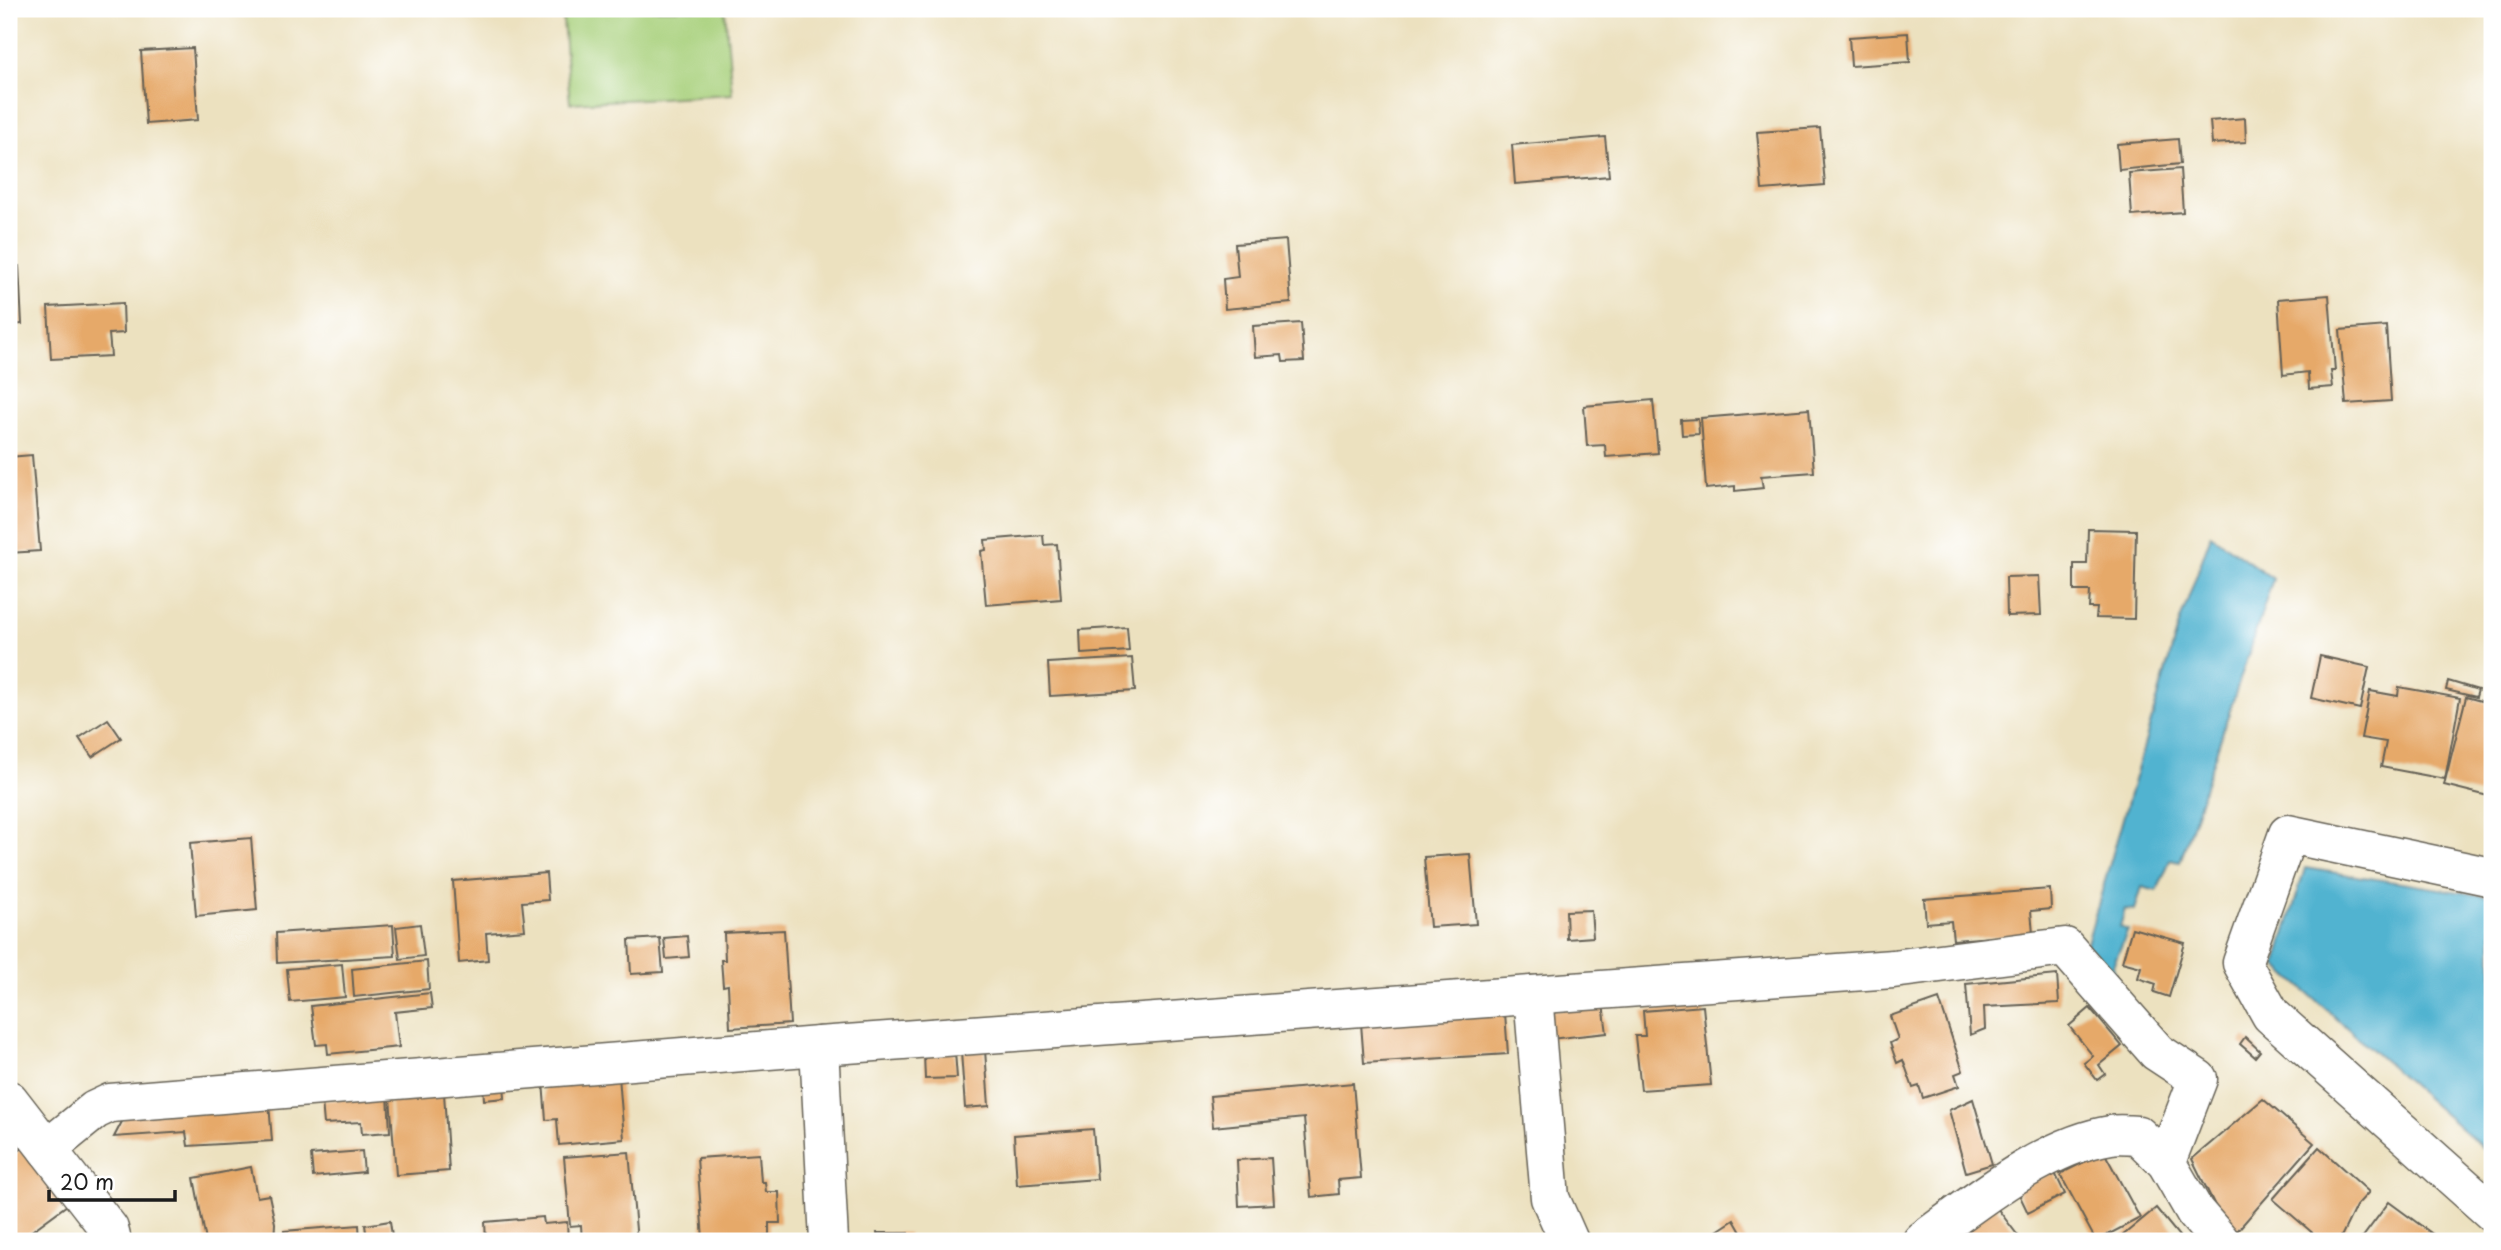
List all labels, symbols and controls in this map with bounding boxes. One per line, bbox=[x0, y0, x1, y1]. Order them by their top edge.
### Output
scale bar bbox=[49, 1159, 175, 1203]
text: 20 m bbox=[60, 1165, 114, 1197]

